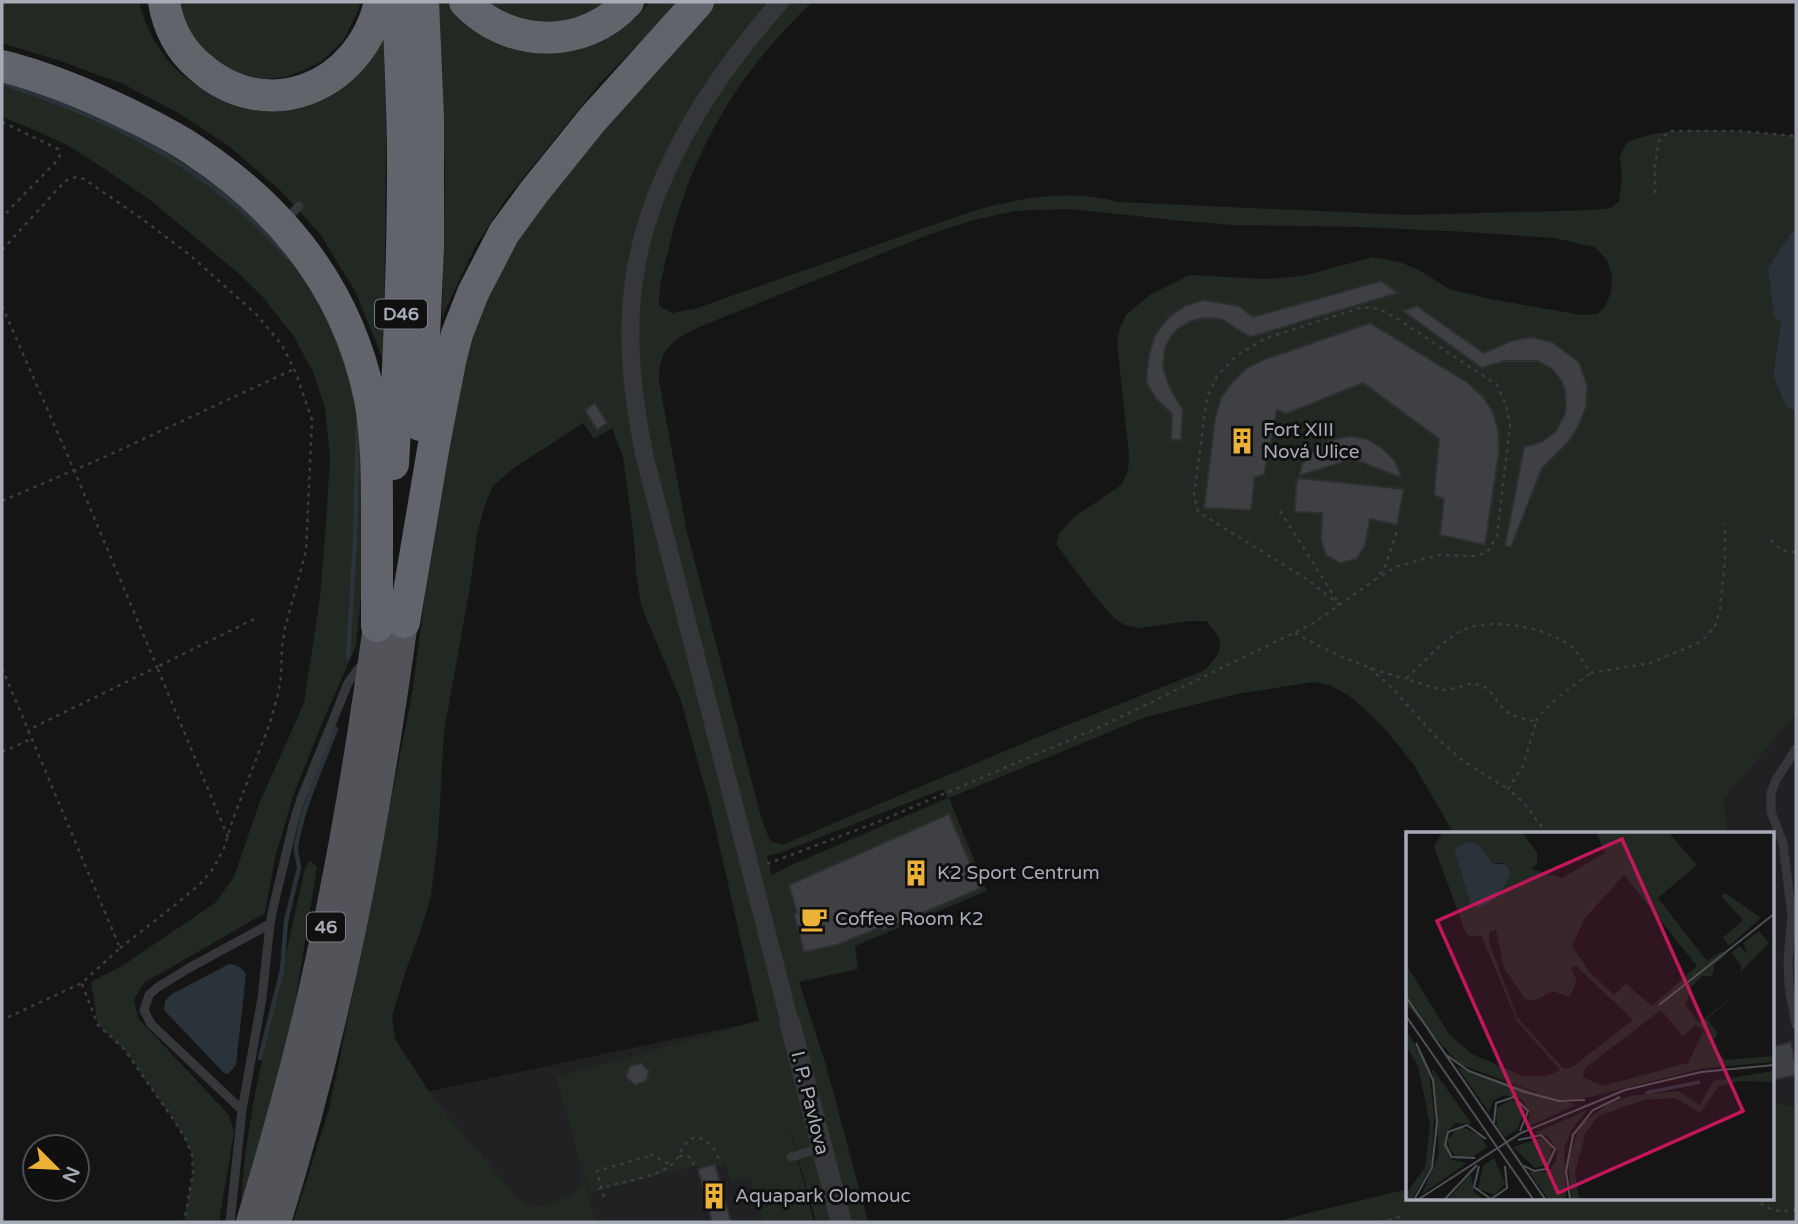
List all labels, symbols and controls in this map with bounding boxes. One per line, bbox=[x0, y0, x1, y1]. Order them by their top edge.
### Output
road number: D46 bbox=[375, 300, 427, 328]
place label: Fort XIII Nová Ulice bbox=[1263, 419, 1359, 463]
building icon: Fort XIII Nová Ulice bbox=[1227, 426, 1257, 456]
inset map bbox=[1406, 832, 1773, 1200]
building icon: K2 Sport Centrum bbox=[901, 858, 931, 888]
place label: K2 Sport Centrum bbox=[937, 862, 1100, 884]
cafe icon: Coffee Room K2 bbox=[799, 904, 829, 934]
place label: Coffee Room K2 bbox=[835, 908, 984, 930]
road number: 46 bbox=[307, 912, 345, 942]
street label: I. P. Pavlova bbox=[786, 1049, 834, 1157]
north arrow bbox=[21, 1133, 91, 1203]
text: N bbox=[57, 1163, 84, 1186]
building icon: Aquapark Olomouc bbox=[699, 1181, 729, 1211]
place label: Aquapark Olomouc bbox=[735, 1185, 911, 1207]

